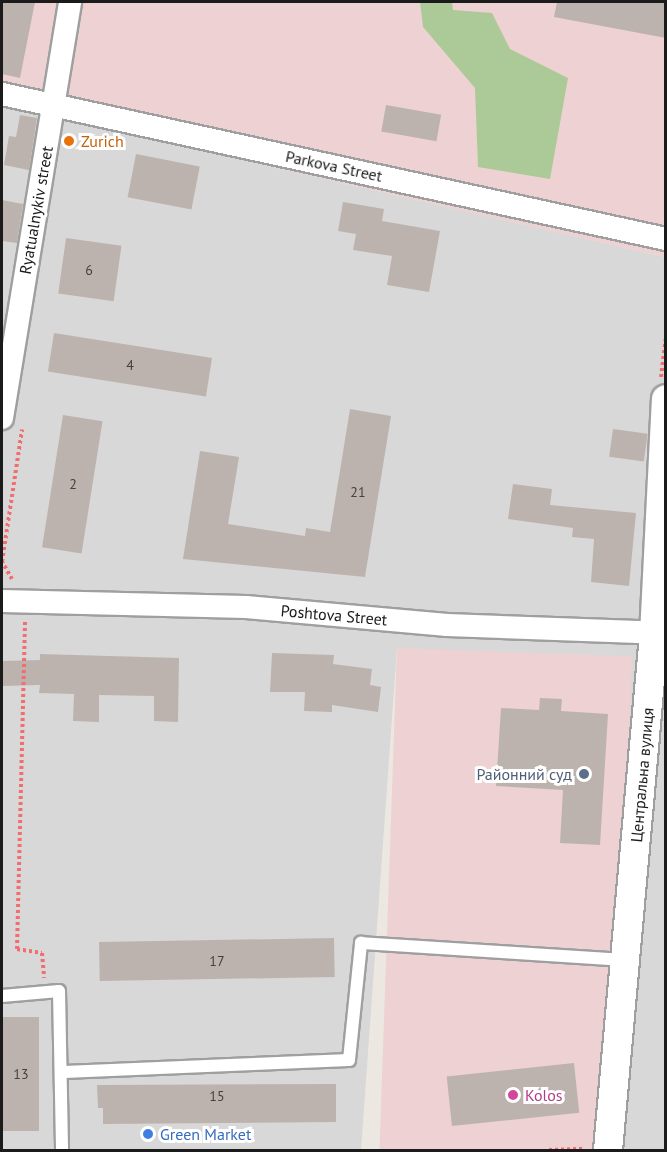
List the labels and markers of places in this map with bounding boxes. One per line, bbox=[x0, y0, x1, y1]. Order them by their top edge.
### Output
place label: Zurich bbox=[81, 131, 124, 151]
marker: Zurich bbox=[62, 134, 76, 148]
place label: Районний суд bbox=[476, 764, 572, 784]
marker: Районний суд bbox=[577, 767, 591, 781]
place label: Kolos bbox=[525, 1085, 563, 1105]
marker: Kolos bbox=[506, 1088, 520, 1102]
place label: Green Market bbox=[160, 1124, 251, 1144]
marker: Green Market bbox=[141, 1127, 155, 1141]

